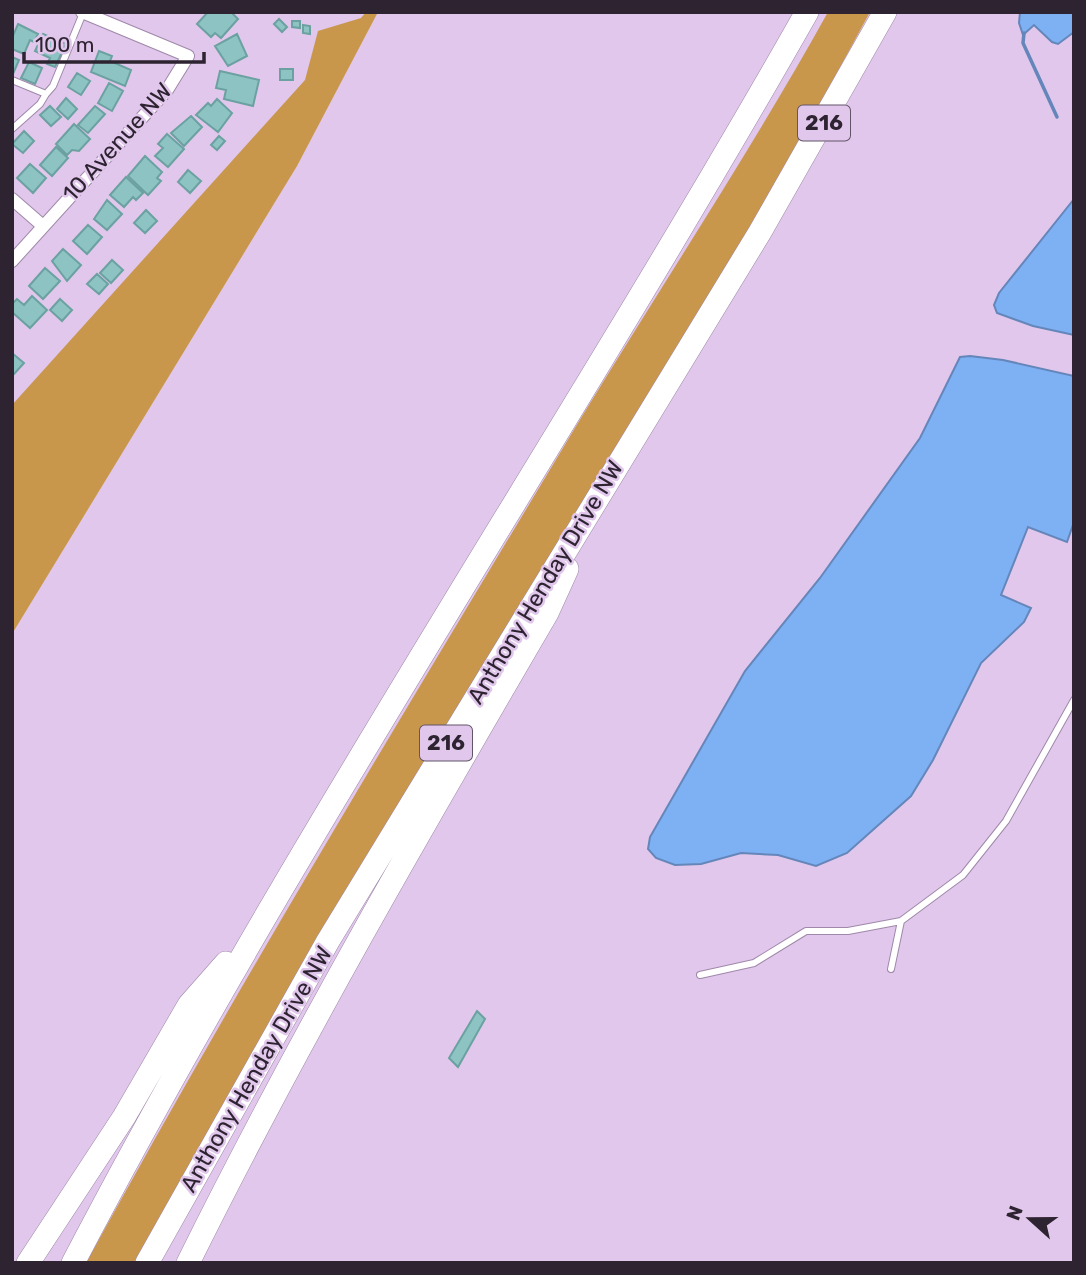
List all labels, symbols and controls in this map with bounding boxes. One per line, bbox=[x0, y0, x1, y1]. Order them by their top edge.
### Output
scale bar bbox=[24, 21, 205, 65]
text: 100 m bbox=[35, 32, 94, 57]
street label: 10 Avenue NW bbox=[56, 77, 178, 207]
road number: 216 bbox=[798, 106, 850, 140]
street label: Anthony Henday Drive NW bbox=[461, 455, 629, 709]
road number: 216 bbox=[420, 726, 472, 760]
street label: Anthony Henday Drive NW bbox=[174, 941, 338, 1197]
north arrow bbox=[995, 1184, 1065, 1254]
text: N bbox=[1001, 1203, 1028, 1224]

